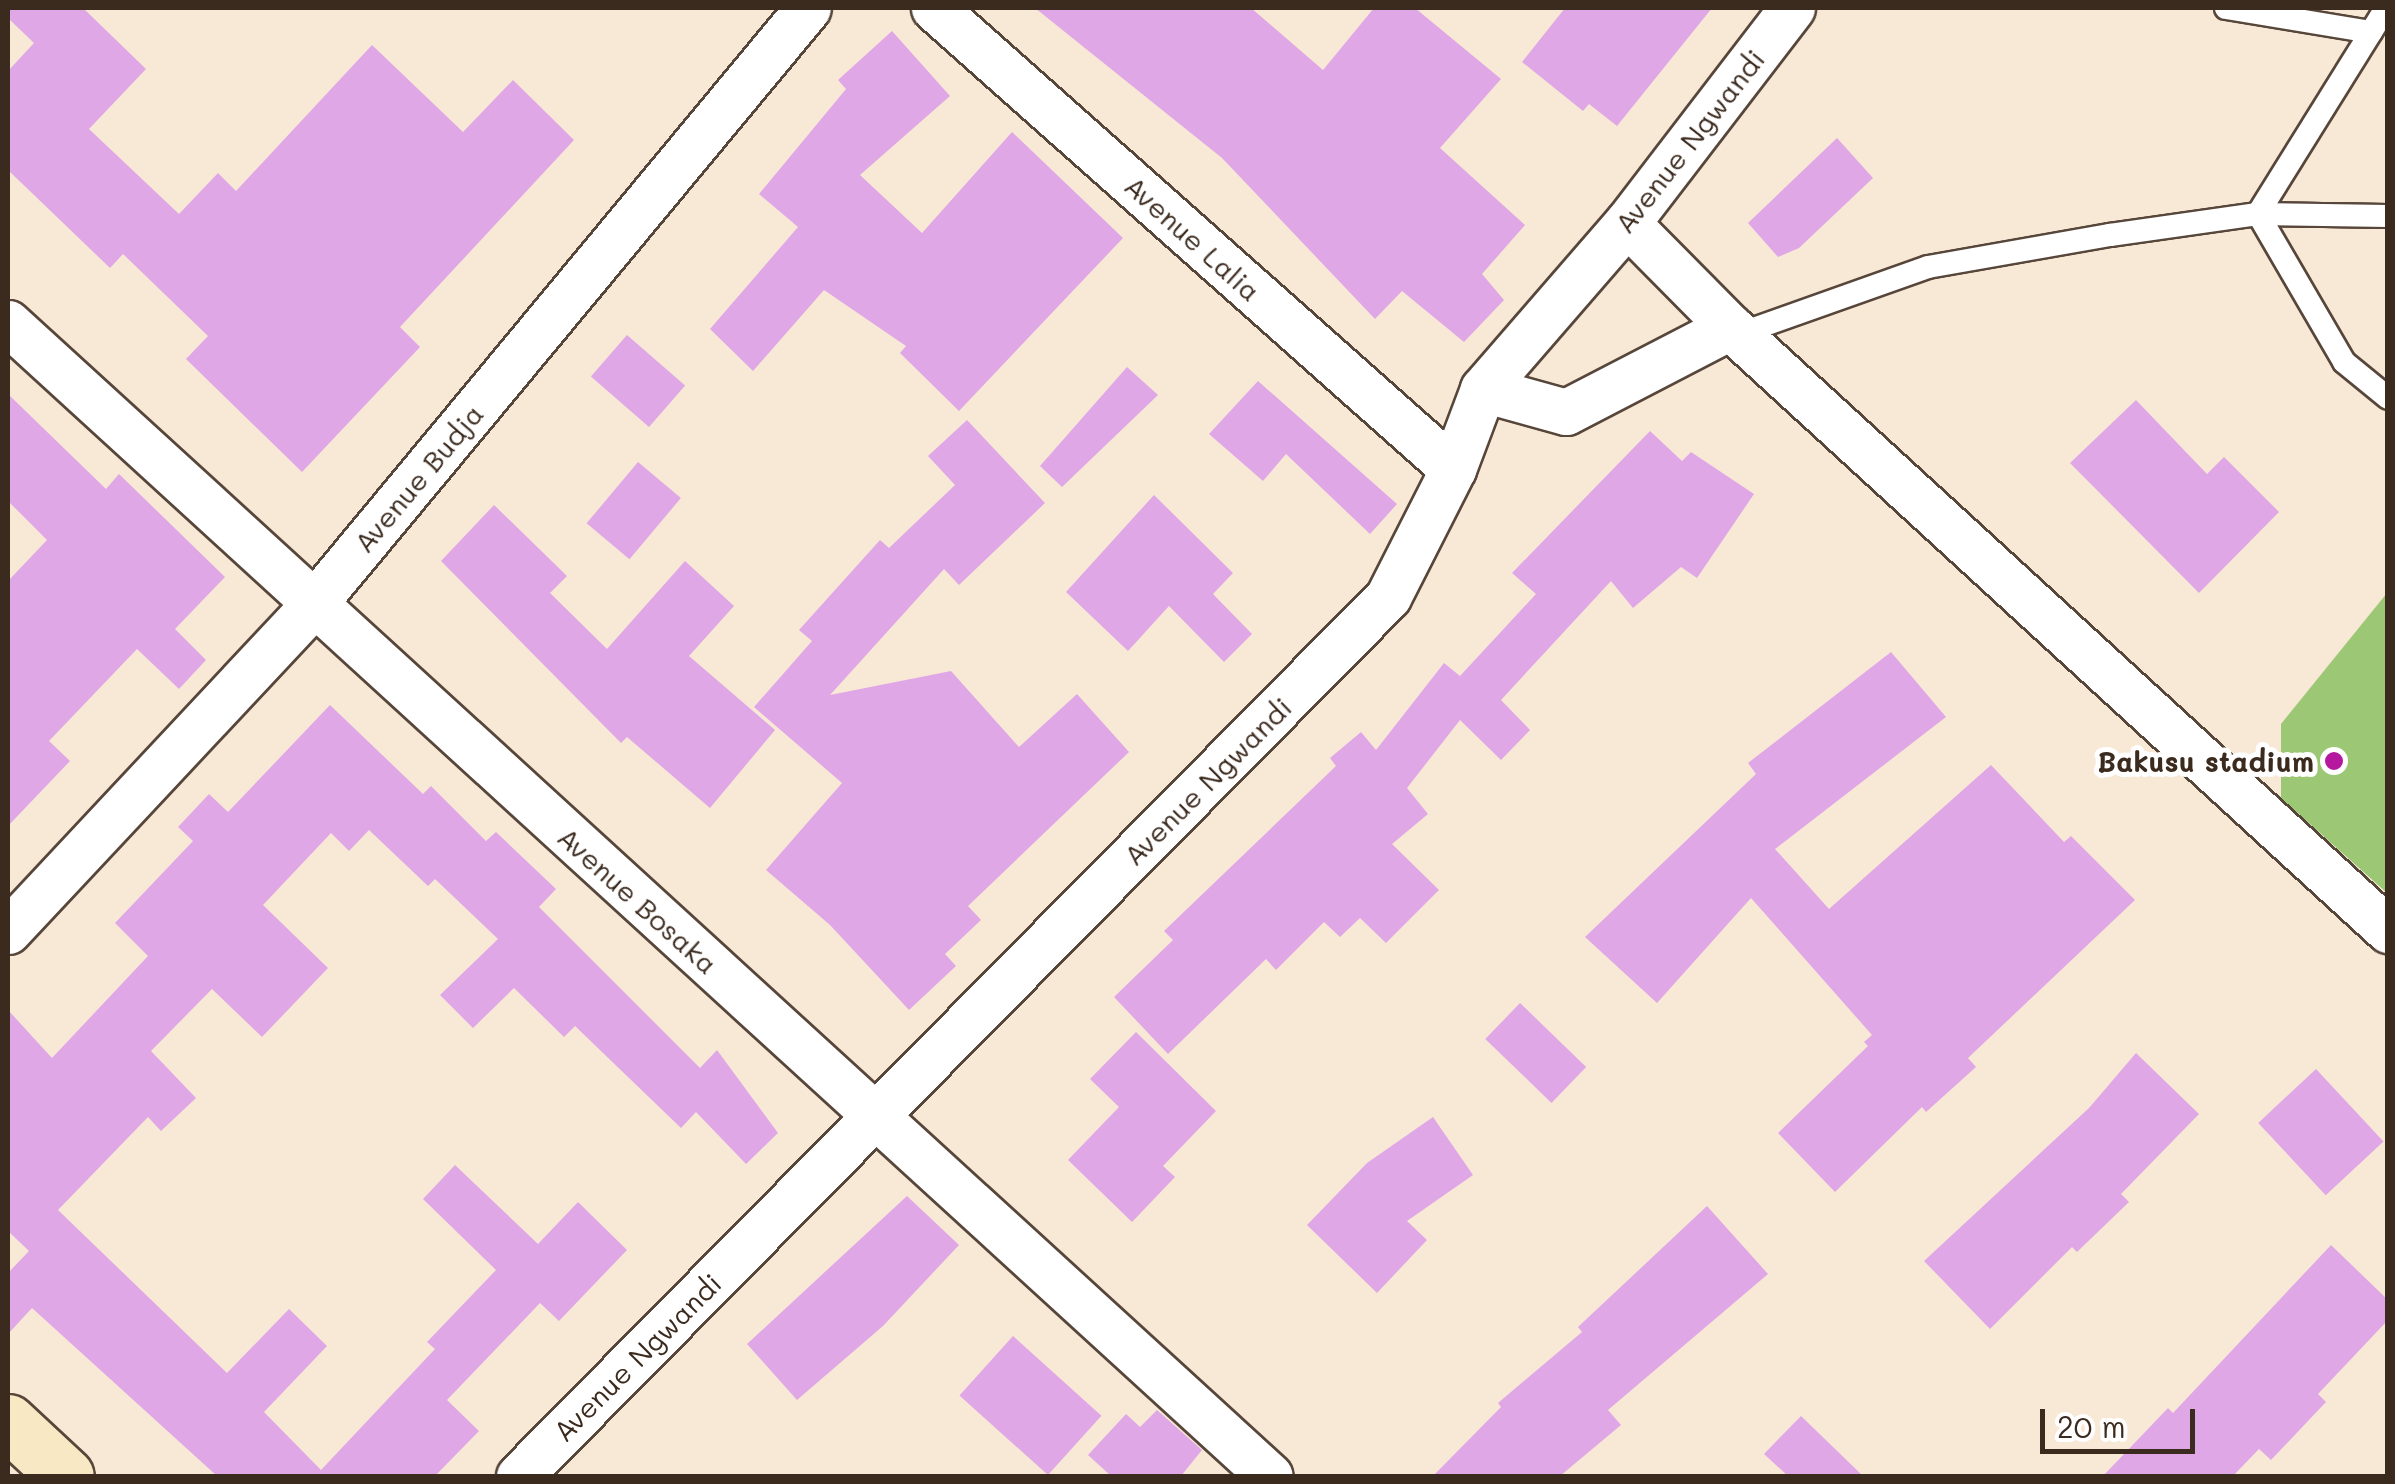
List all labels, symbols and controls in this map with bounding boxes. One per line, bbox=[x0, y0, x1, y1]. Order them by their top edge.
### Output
street label: Avenue Ngwandi bbox=[1607, 42, 1771, 240]
street label: Avenue Lalia bbox=[1118, 168, 1268, 308]
street label: Avenue Budja bbox=[346, 397, 490, 559]
street label: Avenue Ngwandi bbox=[1116, 690, 1298, 872]
place label: Bakusu stadium bbox=[2097, 744, 2314, 778]
marker: Bakusu stadium bbox=[2323, 750, 2345, 772]
street label: Avenue Bosaka bbox=[551, 820, 725, 980]
street label: Avenue Ngwandi bbox=[546, 1266, 728, 1448]
scale bar bbox=[2045, 1389, 2200, 1451]
text: 20 m bbox=[2057, 1406, 2126, 1446]

